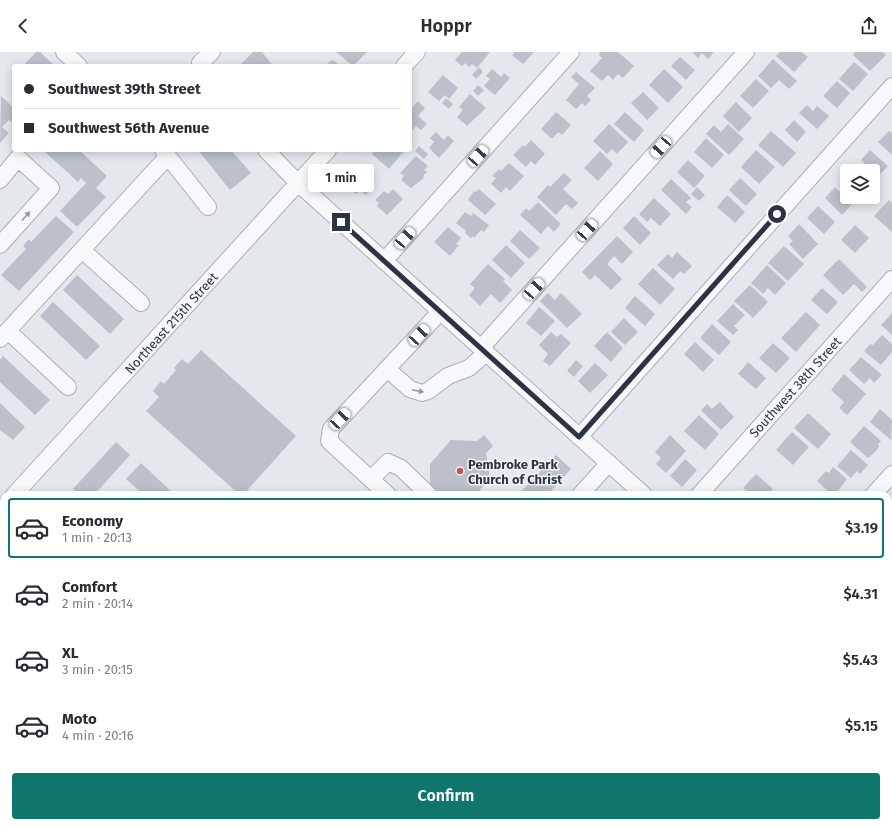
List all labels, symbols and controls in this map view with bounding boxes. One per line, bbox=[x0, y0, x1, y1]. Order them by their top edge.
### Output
icon: back bbox=[12, 15, 34, 37]
text: Hoppr bbox=[420, 15, 472, 37]
icon: share bbox=[858, 15, 880, 37]
text: Southwest 39th Street bbox=[48, 80, 201, 98]
text: Southwest 56th Avenue bbox=[48, 119, 209, 137]
car bbox=[649, 134, 673, 160]
car bbox=[466, 143, 490, 169]
callout: 1 min bbox=[308, 164, 374, 192]
map controls bbox=[840, 164, 880, 204]
button: layers bbox=[840, 164, 880, 204]
text: 1 min bbox=[325, 170, 357, 185]
route start bbox=[768, 205, 786, 223]
one-way arrow bbox=[21, 211, 30, 220]
route end bbox=[332, 213, 350, 231]
car bbox=[575, 217, 599, 243]
car bbox=[393, 225, 417, 251]
street label: Northeast 215th Street bbox=[122, 269, 221, 377]
car bbox=[522, 276, 546, 302]
car bbox=[406, 322, 432, 348]
street label: Southwest 38th Street bbox=[746, 334, 845, 441]
one-way arrow bbox=[412, 388, 425, 394]
car bbox=[327, 406, 353, 432]
place label: Pembroke Park Church of Christ bbox=[468, 457, 563, 487]
marker: Pembroke Park Church of Christ bbox=[455, 466, 465, 476]
icon: car bbox=[14, 510, 50, 546]
text: Economy bbox=[62, 512, 123, 530]
text: $3.19 bbox=[845, 519, 878, 537]
text: 1 min · 20:13 bbox=[62, 530, 132, 545]
icon: car bbox=[14, 576, 50, 612]
text: Comfort bbox=[62, 578, 118, 596]
text: $4.31 bbox=[843, 585, 878, 603]
text: 2 min · 20:14 bbox=[62, 596, 133, 611]
icon: car bbox=[14, 642, 50, 678]
text: XL bbox=[62, 644, 78, 662]
text: $5.43 bbox=[843, 651, 878, 669]
text: 3 min · 20:15 bbox=[62, 662, 133, 677]
icon: car bbox=[14, 708, 50, 744]
text: Moto bbox=[62, 710, 97, 728]
text: $5.15 bbox=[845, 717, 878, 735]
text: 4 min · 20:16 bbox=[62, 728, 134, 743]
button: Confirm bbox=[12, 773, 880, 819]

